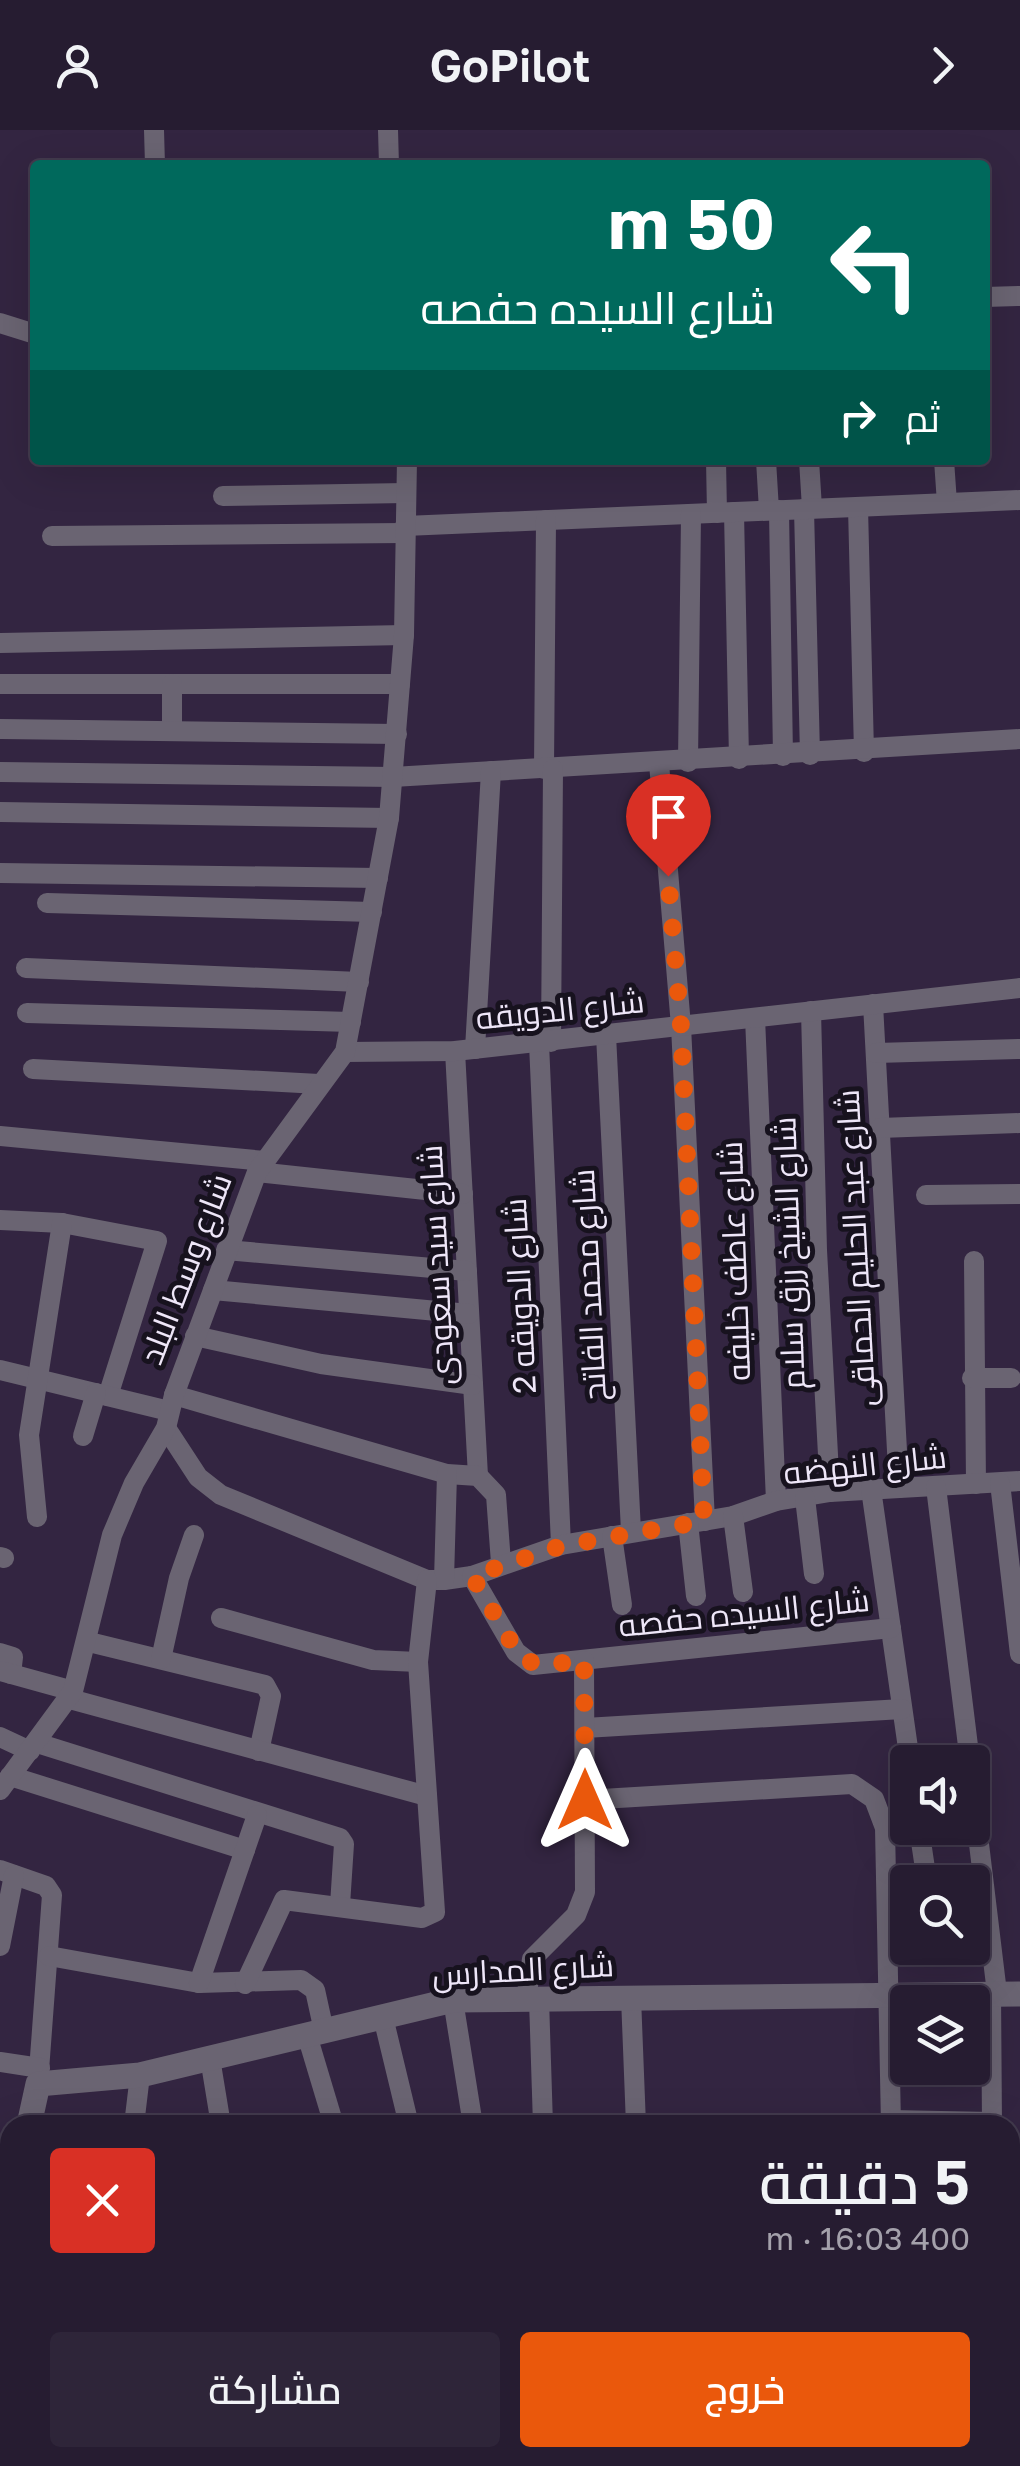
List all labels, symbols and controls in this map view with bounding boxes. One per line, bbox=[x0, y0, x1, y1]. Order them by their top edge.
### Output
icon: person bbox=[50, 38, 105, 93]
text: GoPilot bbox=[429, 38, 591, 92]
icon: forward bbox=[915, 38, 970, 93]
text: 50 m bbox=[608, 180, 775, 264]
icon: left bbox=[810, 200, 940, 330]
text: شارع السيده حفصه bbox=[420, 280, 775, 334]
icon: right bbox=[830, 390, 885, 445]
text: ثم bbox=[905, 395, 940, 440]
pin bbox=[626, 774, 711, 877]
icon: arrive bbox=[641, 789, 696, 844]
street label: شارع الدويقه bbox=[474, 981, 647, 1041]
street label: شارع عبد الحليم الحماقى bbox=[828, 1088, 886, 1408]
street label: شارع الشيخ رزق سلام bbox=[764, 1116, 816, 1390]
street label: شارع عاطف خليفه bbox=[711, 1140, 761, 1382]
street label: شارع سيد سعودى bbox=[411, 1144, 465, 1386]
street label: شارع وسط البلد bbox=[131, 1168, 243, 1371]
street label: شارع محمد الفاتح bbox=[563, 1168, 617, 1402]
street label: شارع الدويقه 2 bbox=[495, 1197, 547, 1395]
street label: شارع النهضه bbox=[781, 1437, 949, 1495]
street label: شارع السيده حفصه bbox=[617, 1580, 872, 1648]
map controls bbox=[890, 1745, 990, 2085]
button: sound bbox=[890, 1745, 990, 1845]
position arrow bbox=[533, 1748, 637, 1852]
button: search bbox=[890, 1865, 990, 1965]
street label: شارع المدارس bbox=[431, 1945, 615, 1997]
button: layers bbox=[890, 1985, 990, 2085]
text: 5 دقيقة bbox=[759, 2145, 970, 2217]
button: close bbox=[50, 2148, 155, 2253]
text: 400 m · 16:03 bbox=[766, 2219, 970, 2257]
button: مشاركة bbox=[50, 2332, 500, 2447]
button: خروج bbox=[520, 2332, 970, 2447]

